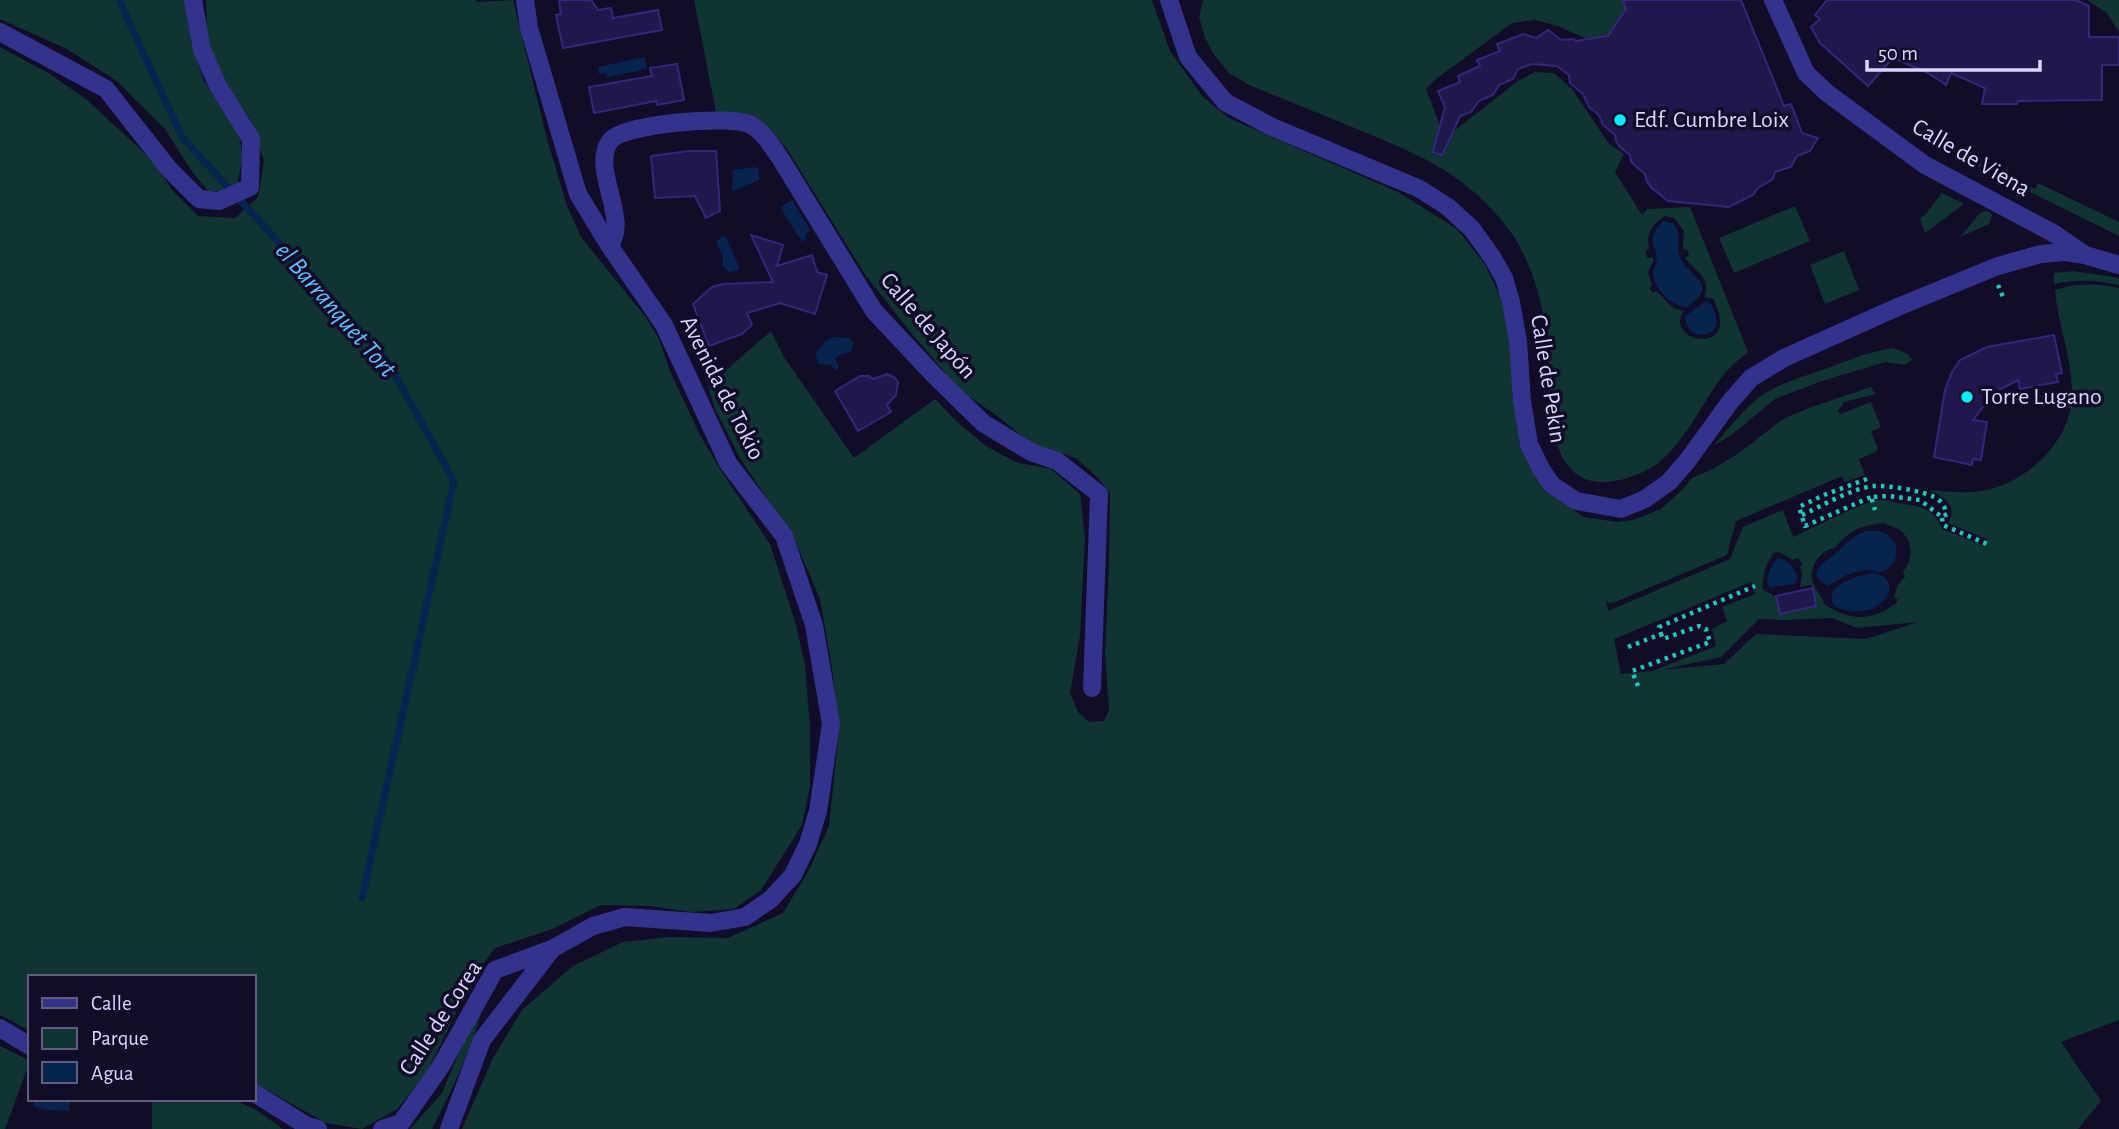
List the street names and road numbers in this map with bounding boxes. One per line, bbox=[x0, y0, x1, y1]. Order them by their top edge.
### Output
street label: Calle de Viena bbox=[1908, 115, 2034, 201]
street label: Calle de Japón bbox=[876, 268, 980, 384]
street label: Avenida de Tokio bbox=[675, 312, 769, 464]
street label: Calle de Pekin bbox=[1526, 313, 1570, 445]
street label: Calle de Corea bbox=[395, 956, 487, 1080]

